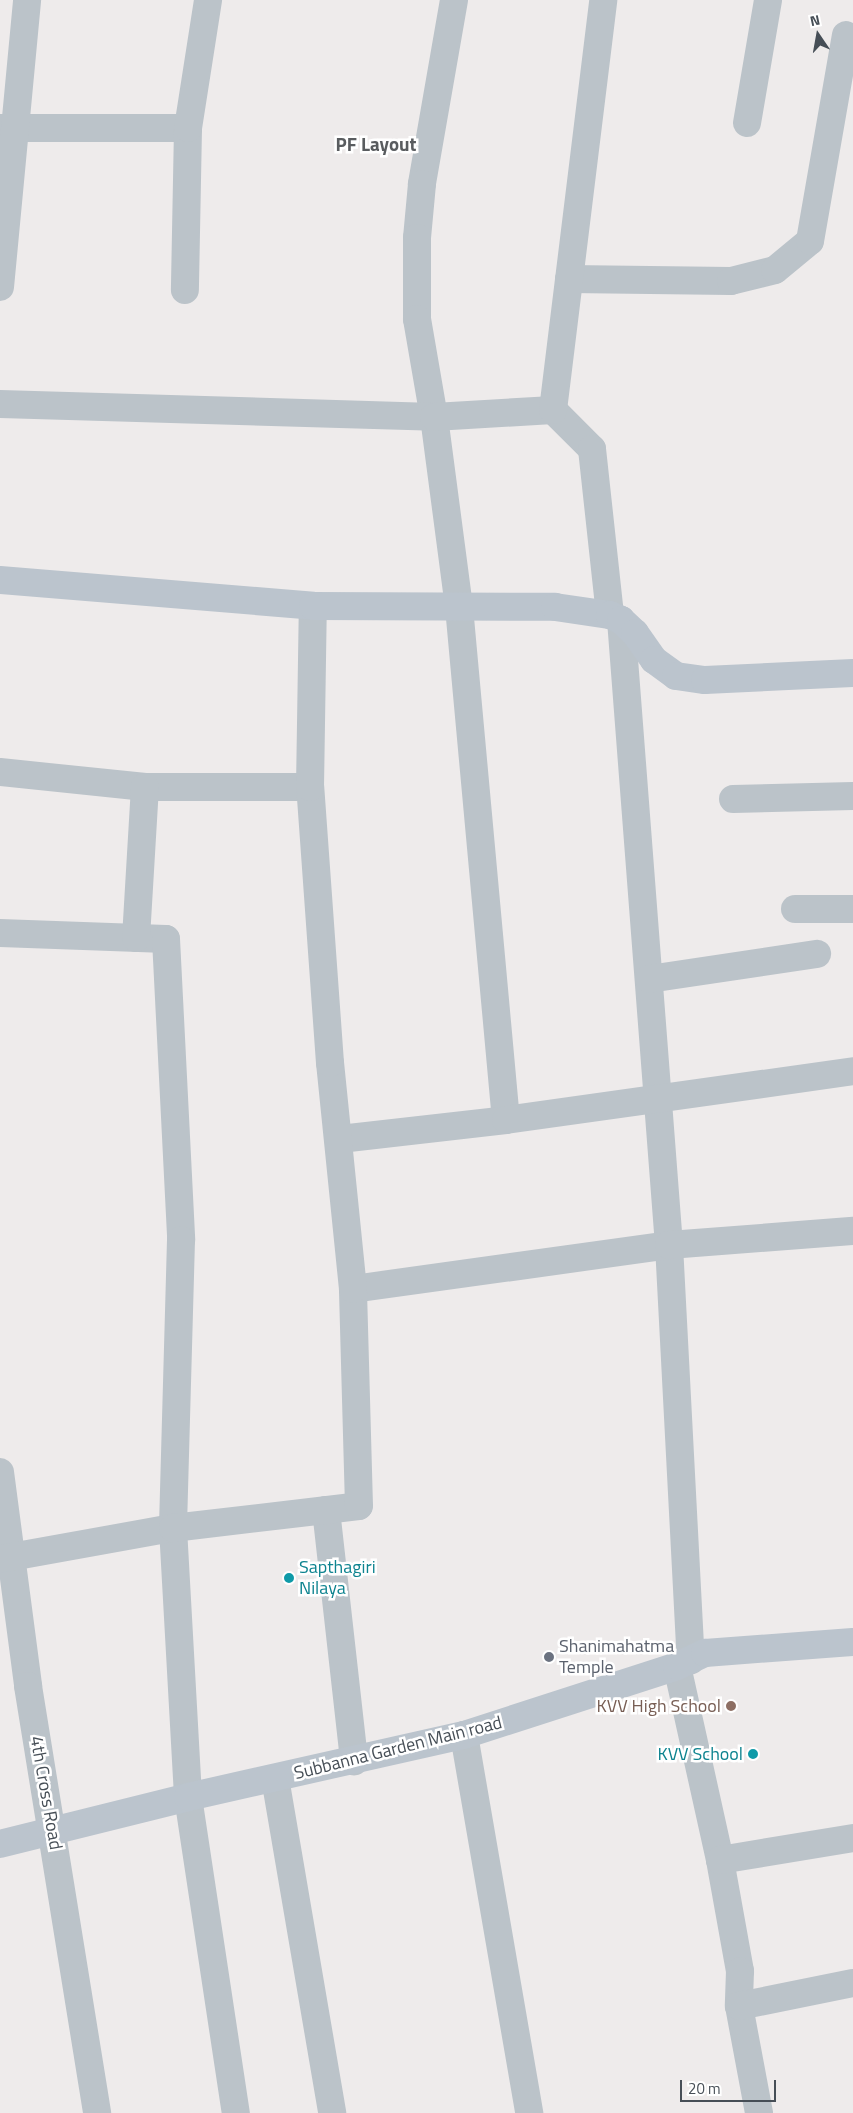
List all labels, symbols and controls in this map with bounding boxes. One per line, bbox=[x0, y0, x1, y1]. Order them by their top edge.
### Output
text: N bbox=[808, 9, 822, 31]
north arrow bbox=[793, 10, 843, 60]
district label: PF Layout bbox=[336, 133, 416, 155]
place label: Sapthagiri Nilaya bbox=[299, 1557, 376, 1600]
marker: Sapthagiri Nilaya bbox=[283, 1572, 295, 1584]
place label: Shanimahatma Temple bbox=[559, 1636, 674, 1678]
marker: Shanimahatma Temple bbox=[543, 1651, 555, 1663]
place label: KVV High School bbox=[596, 1695, 721, 1717]
marker: KVV High School bbox=[725, 1700, 737, 1712]
street label: Subbanna Garden Main road bbox=[292, 1712, 504, 1784]
street label: 4th Cross Road bbox=[25, 1735, 67, 1851]
place label: KVV School bbox=[657, 1743, 743, 1765]
marker: KVV School bbox=[747, 1748, 759, 1760]
scale bar bbox=[683, 2070, 779, 2102]
text: 20 m bbox=[688, 2077, 721, 2100]

